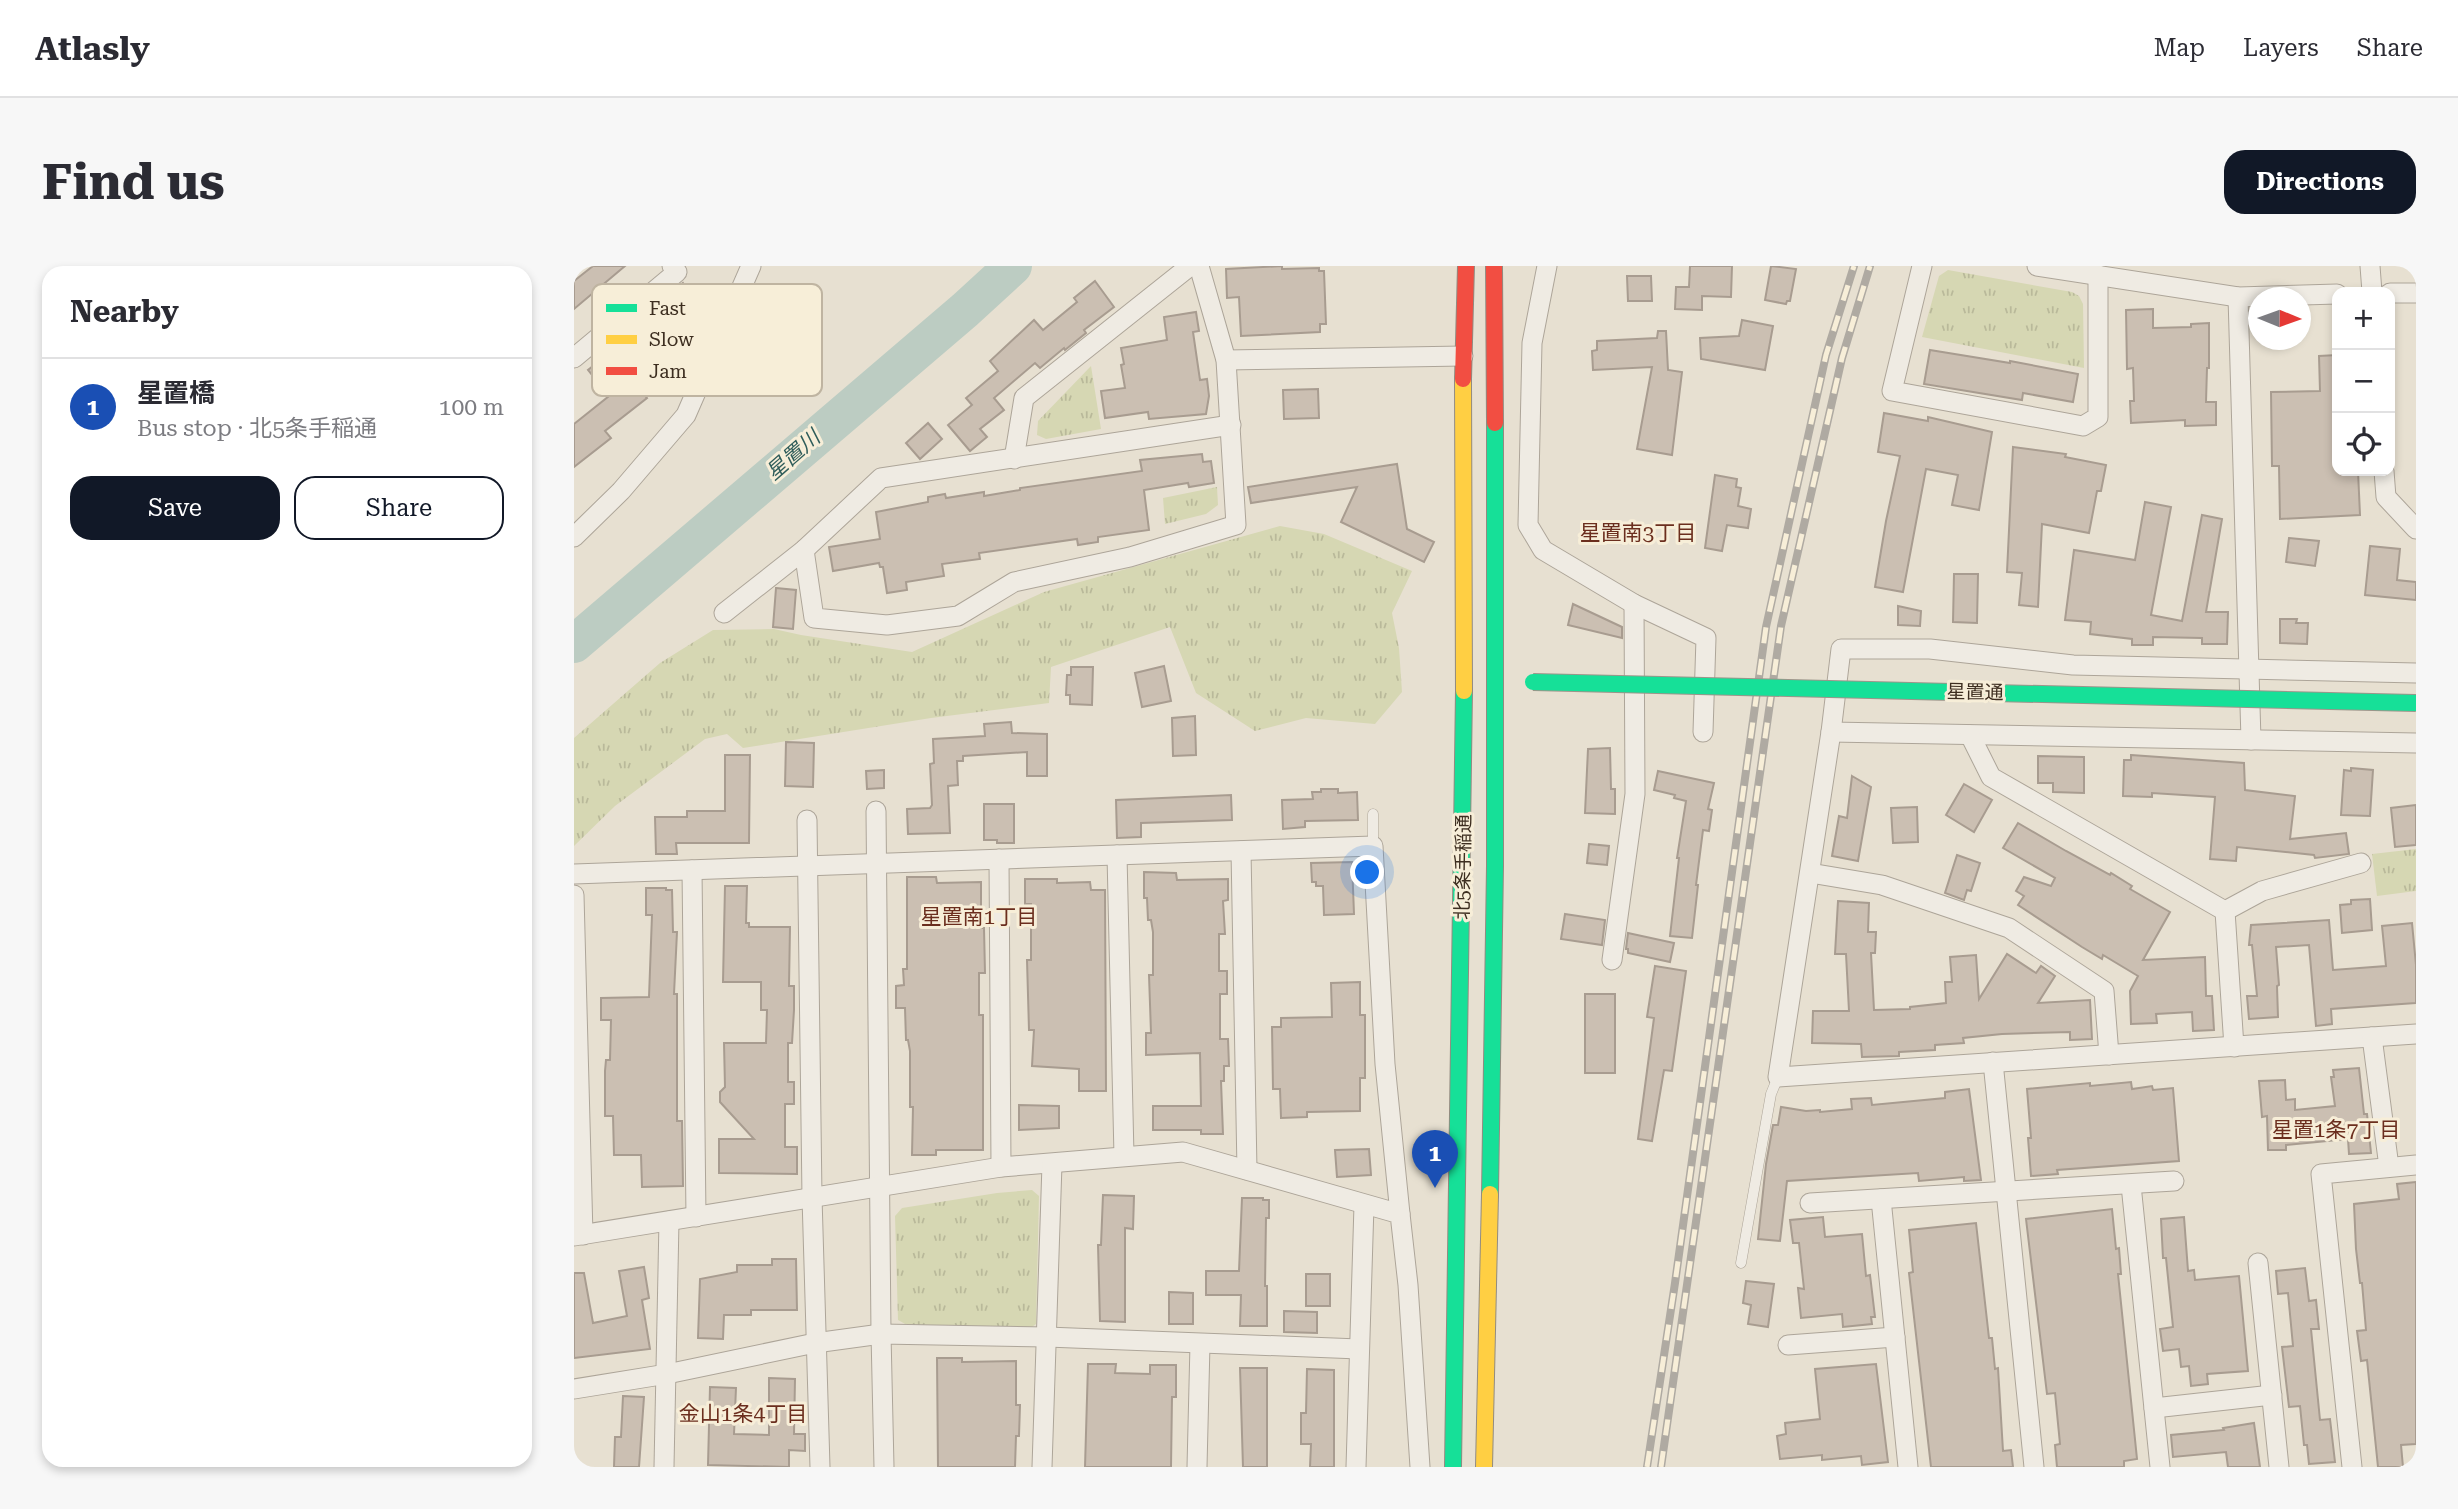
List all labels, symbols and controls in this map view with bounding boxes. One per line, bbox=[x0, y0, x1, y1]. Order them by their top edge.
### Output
text: Atlasly bbox=[35, 29, 150, 68]
text: Map bbox=[2154, 34, 2205, 62]
text: Layers bbox=[2243, 34, 2319, 62]
text: Share bbox=[2357, 34, 2423, 62]
button: Directions bbox=[2224, 150, 2416, 214]
text: Find us bbox=[42, 154, 225, 211]
legend bbox=[592, 284, 822, 396]
north arrow bbox=[2248, 287, 2311, 350]
map controls bbox=[2332, 287, 2395, 476]
button: + bbox=[2332, 287, 2395, 350]
text: Nearby bbox=[70, 294, 179, 329]
text: Fast bbox=[649, 297, 686, 320]
text: Slow bbox=[649, 328, 694, 351]
button: − bbox=[2332, 350, 2395, 413]
text: Jam bbox=[649, 360, 687, 383]
text: 星置橋 bbox=[137, 378, 215, 408]
text: 1 bbox=[87, 394, 99, 421]
text: 100 m bbox=[439, 394, 504, 421]
button: locate bbox=[2332, 413, 2395, 476]
text: Bus stop · 北5条手稲通 bbox=[137, 415, 377, 442]
water label: 星置川 bbox=[761, 424, 826, 485]
button: Save bbox=[70, 476, 280, 540]
button: Share bbox=[294, 476, 504, 540]
district label: 星置南3丁目 bbox=[1580, 521, 1696, 545]
street label: 星置通 bbox=[1946, 680, 2004, 704]
street label: 北5条手稲通 bbox=[1451, 814, 1475, 920]
your location bbox=[1350, 855, 1384, 889]
district label: 星置南1丁目 bbox=[921, 905, 1037, 929]
district label: 星置1条7丁目 bbox=[2272, 1118, 2400, 1142]
pin: 1 bbox=[1412, 1130, 1458, 1188]
district label: 金山1条4丁目 bbox=[679, 1402, 807, 1426]

